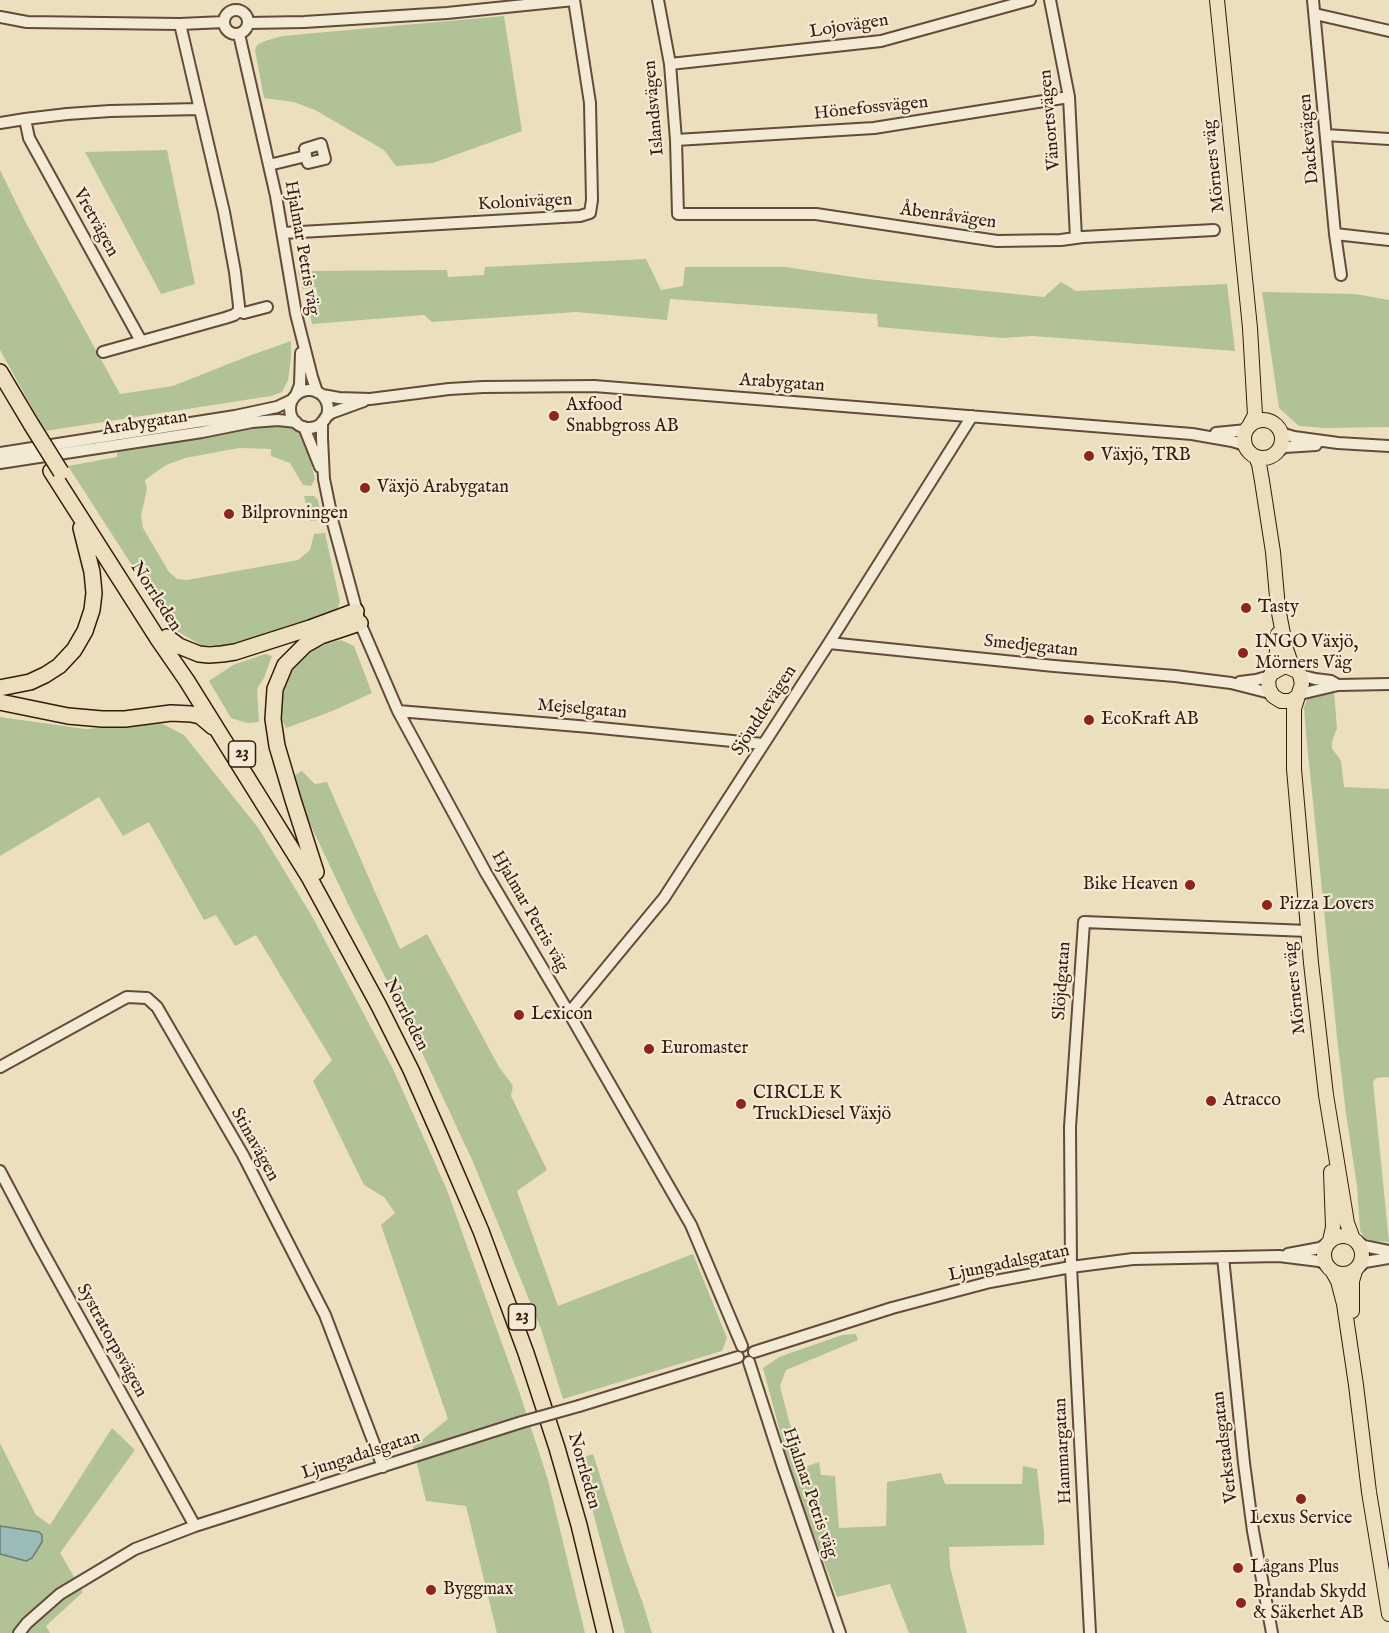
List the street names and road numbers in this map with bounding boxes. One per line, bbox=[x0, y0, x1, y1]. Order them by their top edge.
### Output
street label: Lojovägen bbox=[808, 10, 890, 44]
street label: Islandsvägen bbox=[640, 59, 670, 157]
street label: Vänortsvägen bbox=[1036, 69, 1066, 171]
street label: Hönefossvägen bbox=[813, 92, 929, 126]
street label: Dackevägen bbox=[1295, 93, 1325, 185]
street label: Mörners väg bbox=[1199, 119, 1231, 213]
street label: Hjalmar Petris väg bbox=[279, 179, 323, 317]
street label: Vretvägen bbox=[67, 185, 123, 261]
street label: Kolonivägen bbox=[477, 190, 573, 216]
street label: Åbenråvägen bbox=[898, 200, 998, 234]
street label: Arabygatan bbox=[739, 370, 825, 398]
street label: Arabygatan bbox=[101, 407, 189, 441]
street label: Norrleden bbox=[125, 558, 185, 636]
street label: Smedjegatan bbox=[983, 631, 1079, 663]
street label: Sjöuddevägen bbox=[728, 662, 802, 760]
street label: Mejselgatan bbox=[536, 695, 628, 725]
road number: 23 bbox=[228, 741, 256, 767]
street label: Hjalmar Petris väg bbox=[486, 848, 572, 976]
street label: Slöjdgatan bbox=[1049, 941, 1077, 1021]
street label: Mörners väg bbox=[1280, 941, 1312, 1035]
street label: Norrleden bbox=[378, 975, 432, 1055]
street label: Stinavägen bbox=[225, 1104, 283, 1186]
street label: Ljungadalsgatan bbox=[946, 1241, 1072, 1287]
street label: Systratorpsvägen bbox=[71, 1280, 151, 1402]
road number: 23 bbox=[508, 1304, 536, 1330]
street label: Verkstadsgatan bbox=[1208, 1390, 1244, 1504]
street label: Hammargatan bbox=[1050, 1397, 1078, 1505]
street label: Hjalmar Petris väg bbox=[777, 1425, 841, 1561]
street label: Ljungadalsgatan bbox=[299, 1427, 423, 1485]
street label: Norrleden bbox=[562, 1430, 604, 1512]

